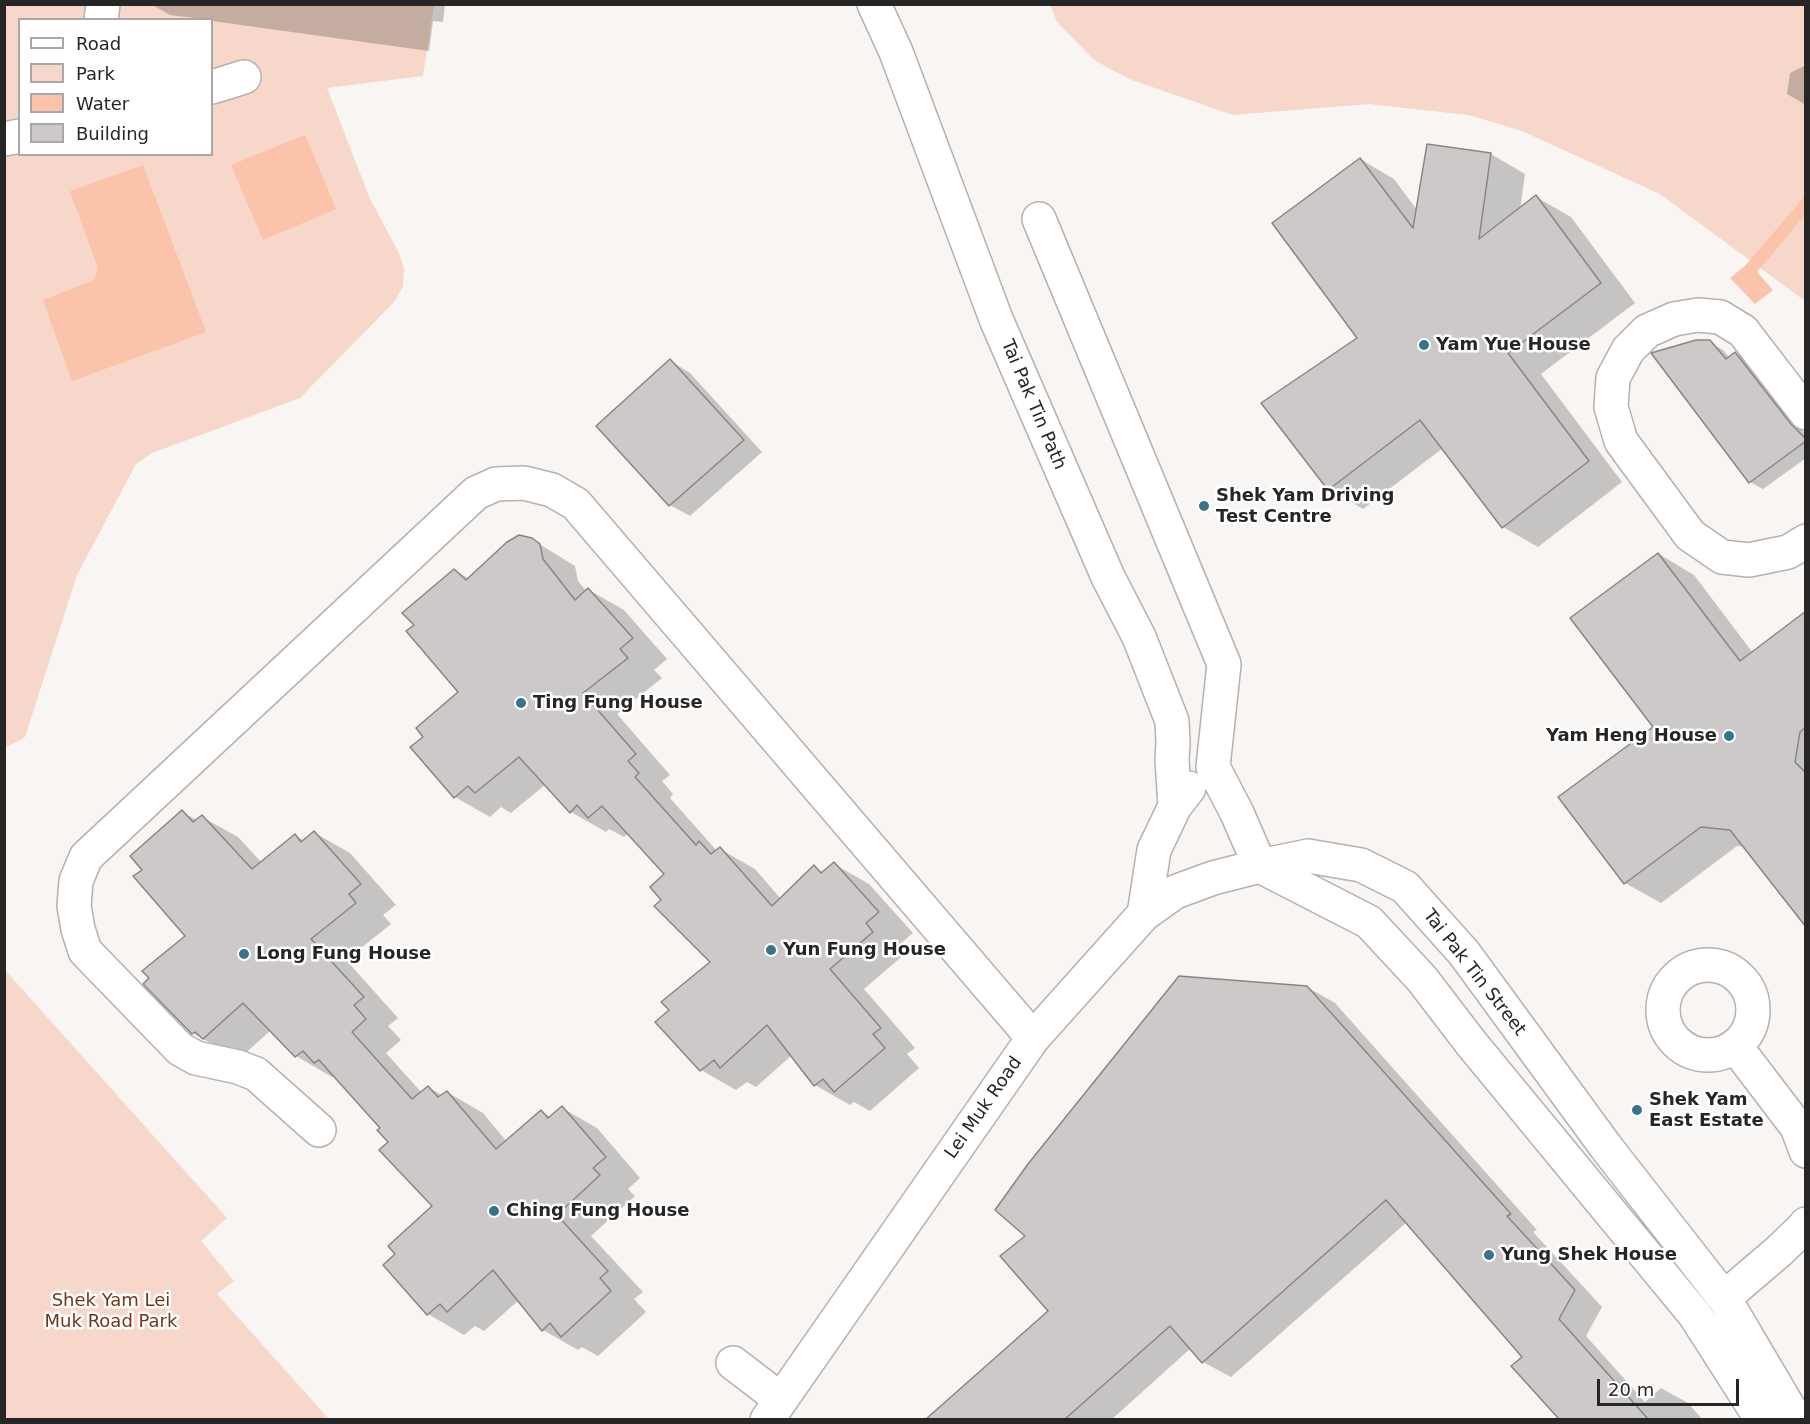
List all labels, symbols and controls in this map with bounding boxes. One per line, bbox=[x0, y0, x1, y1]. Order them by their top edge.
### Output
legend bbox=[18, 18, 213, 156]
text: Road bbox=[76, 33, 121, 54]
text: Park bbox=[76, 63, 115, 84]
text: Water bbox=[76, 93, 129, 114]
text: Building bbox=[76, 123, 149, 144]
place label: Yam Yue House bbox=[1436, 334, 1591, 356]
street label: Tai Pak Tin Path bbox=[996, 337, 1070, 473]
marker: Yam Yue House bbox=[1417, 338, 1431, 352]
place label: Shek Yam Driving Test Centre bbox=[1216, 485, 1394, 528]
marker: Shek Yam Driving Test Centre bbox=[1197, 499, 1211, 513]
place label: Ting Fung House bbox=[533, 692, 703, 714]
marker: Ting Fung House bbox=[514, 696, 528, 710]
place label: Yam Heng House bbox=[1546, 725, 1717, 747]
marker: Yam Heng House bbox=[1722, 729, 1736, 743]
street label: Tai Pak Tin Street bbox=[1418, 906, 1530, 1040]
place label: Yun Fung House bbox=[783, 939, 946, 961]
place label: Long Fung House bbox=[256, 943, 431, 965]
marker: Yun Fung House bbox=[764, 943, 778, 957]
marker: Long Fung House bbox=[237, 947, 251, 961]
street label: Lei Muk Road bbox=[941, 1053, 1027, 1163]
place label: Shek Yam East Estate bbox=[1649, 1089, 1764, 1132]
marker: Shek Yam East Estate bbox=[1630, 1103, 1644, 1117]
place label: Ching Fung House bbox=[506, 1200, 690, 1222]
marker: Ching Fung House bbox=[487, 1204, 501, 1218]
place label: Yung Shek House bbox=[1501, 1244, 1677, 1266]
marker: Yung Shek House bbox=[1482, 1248, 1496, 1262]
park label: Shek Yam Lei Muk Road Park bbox=[45, 1290, 177, 1332]
scale bar bbox=[1600, 1367, 1742, 1405]
text: 20 m bbox=[1608, 1379, 1654, 1400]

